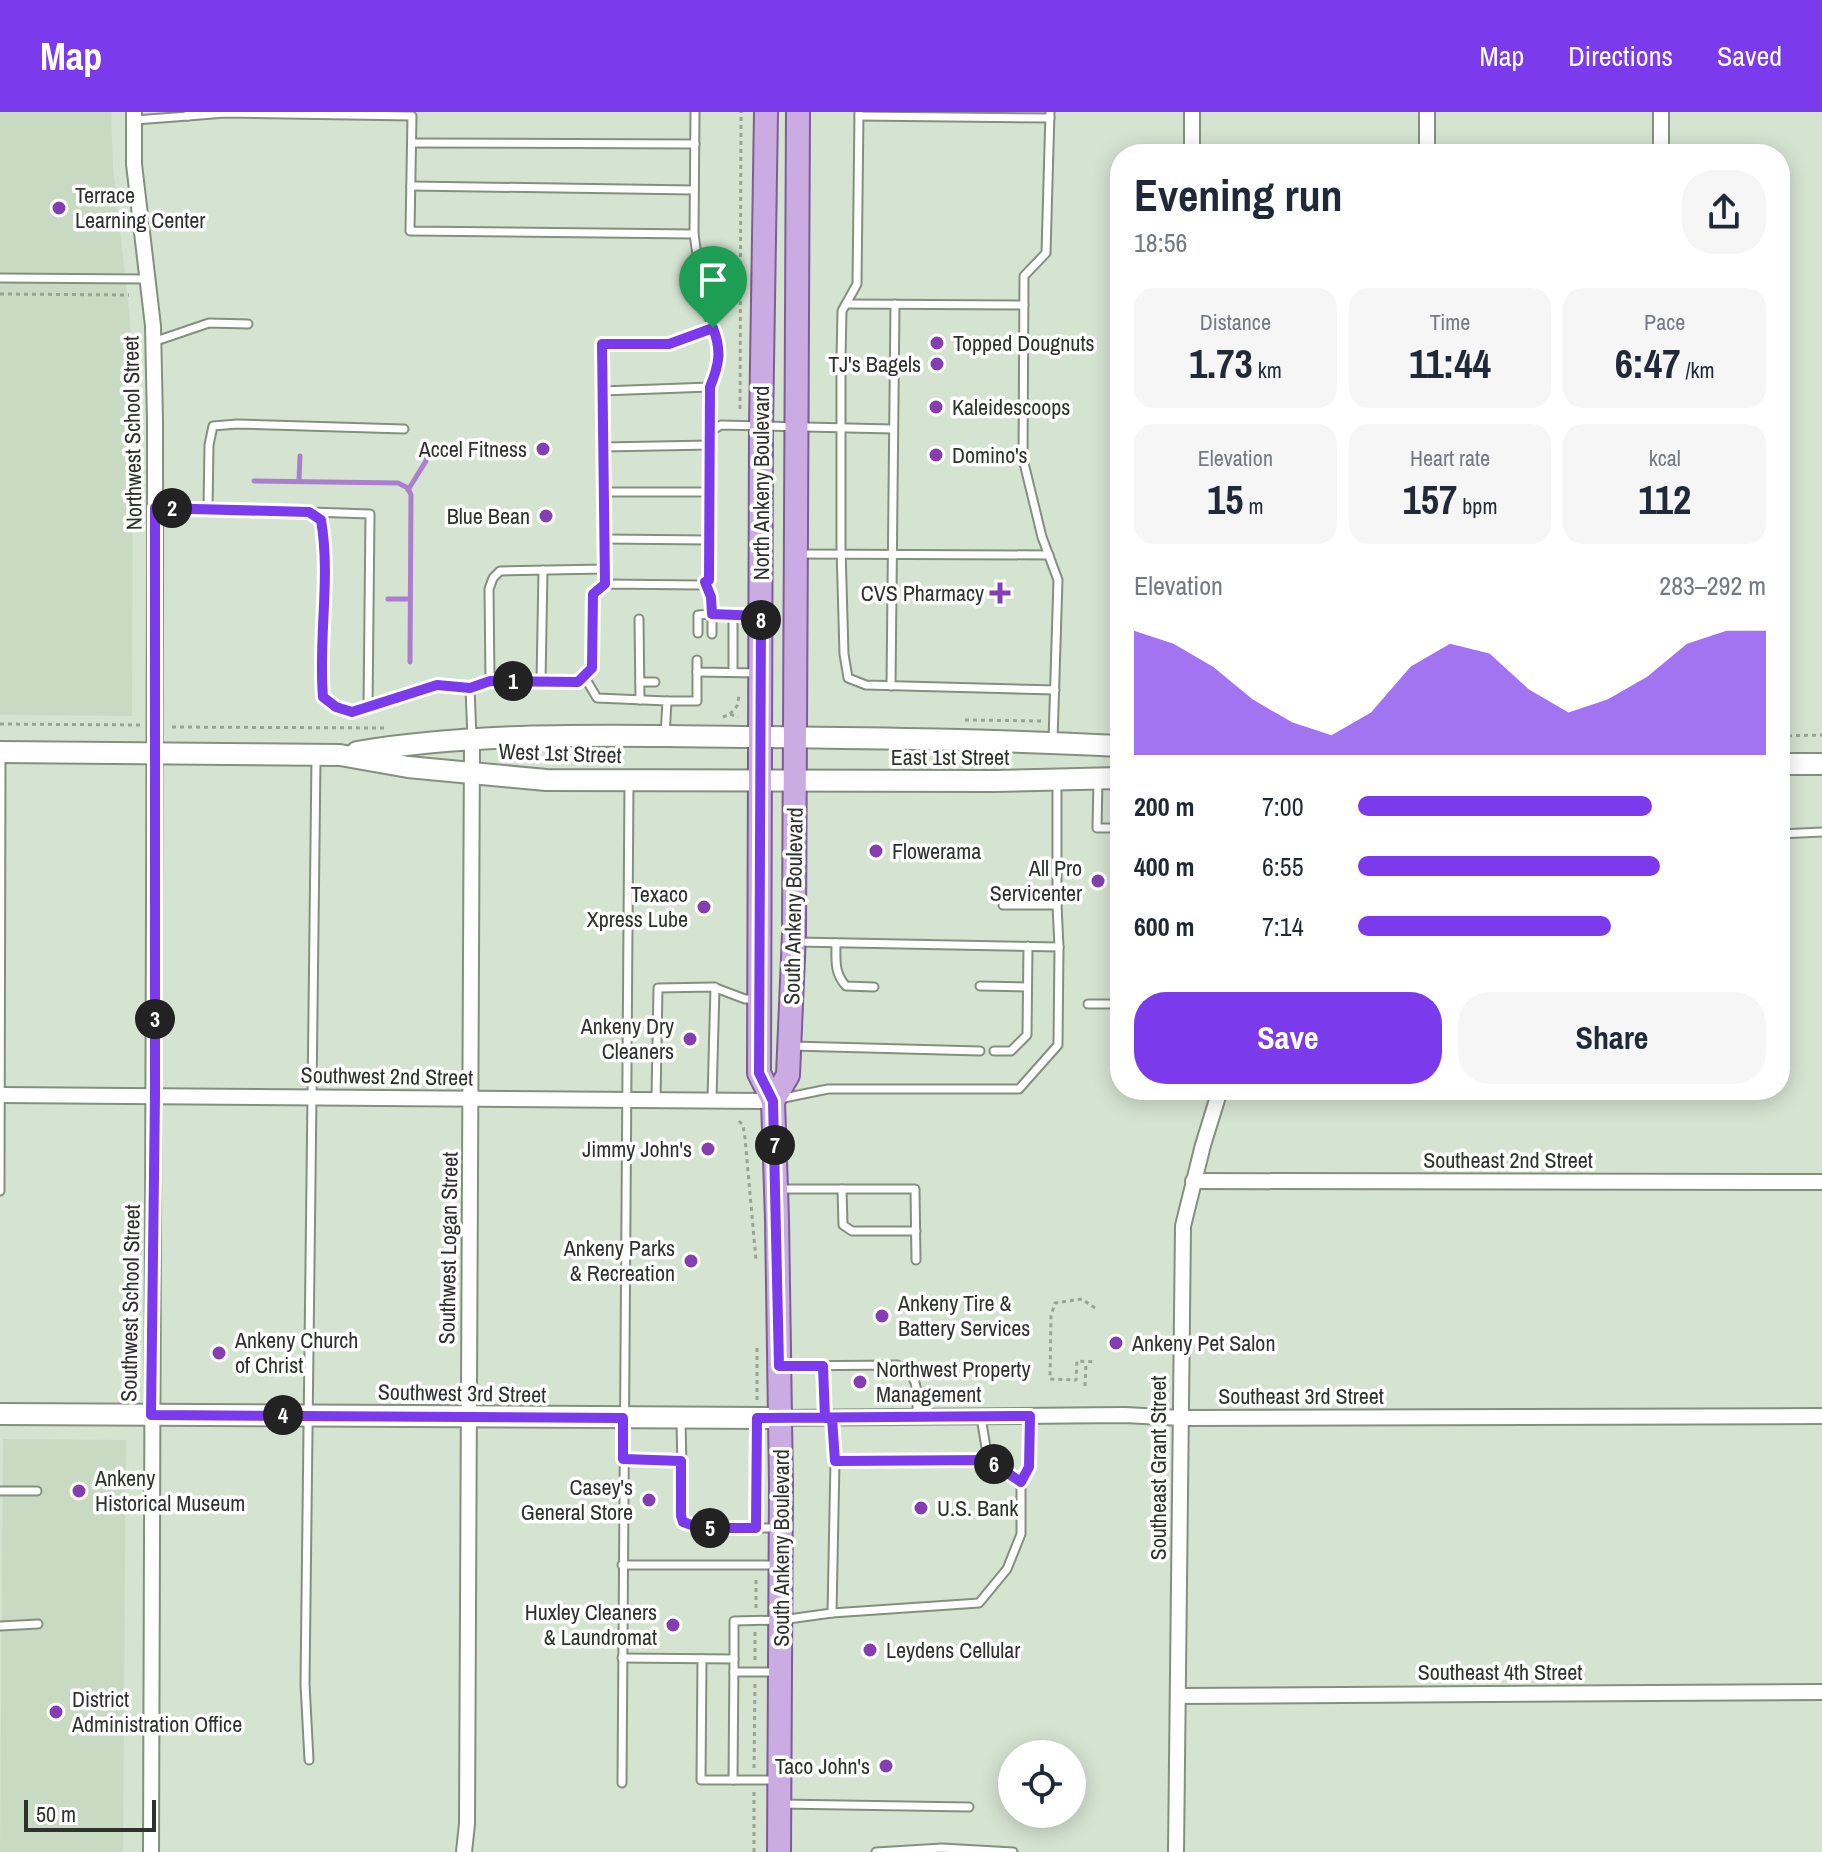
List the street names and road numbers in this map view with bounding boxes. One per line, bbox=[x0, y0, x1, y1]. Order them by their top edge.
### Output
street label: Northwest School Street bbox=[115, 335, 149, 531]
street label: North Ankeny Boulevard bbox=[746, 386, 776, 580]
street label: West 1st Street bbox=[498, 736, 622, 770]
street label: East 1st Street bbox=[891, 742, 1009, 772]
street label: South Ankeny Boulevard bbox=[776, 807, 810, 1005]
street label: Southwest 2nd Street bbox=[300, 1059, 474, 1093]
street label: Southeast 2nd Street bbox=[1423, 1145, 1593, 1175]
street label: Southwest Logan Street bbox=[431, 1151, 465, 1345]
street label: Southwest School Street bbox=[113, 1204, 147, 1402]
street label: Southeast Grant Street bbox=[1143, 1376, 1173, 1560]
street label: Southwest 3rd Street bbox=[378, 1377, 546, 1409]
street label: Southeast 3rd Street bbox=[1218, 1381, 1384, 1411]
street label: South Ankeny Boulevard bbox=[766, 1449, 796, 1647]
street label: Southeast 4th Street bbox=[1418, 1657, 1582, 1687]

